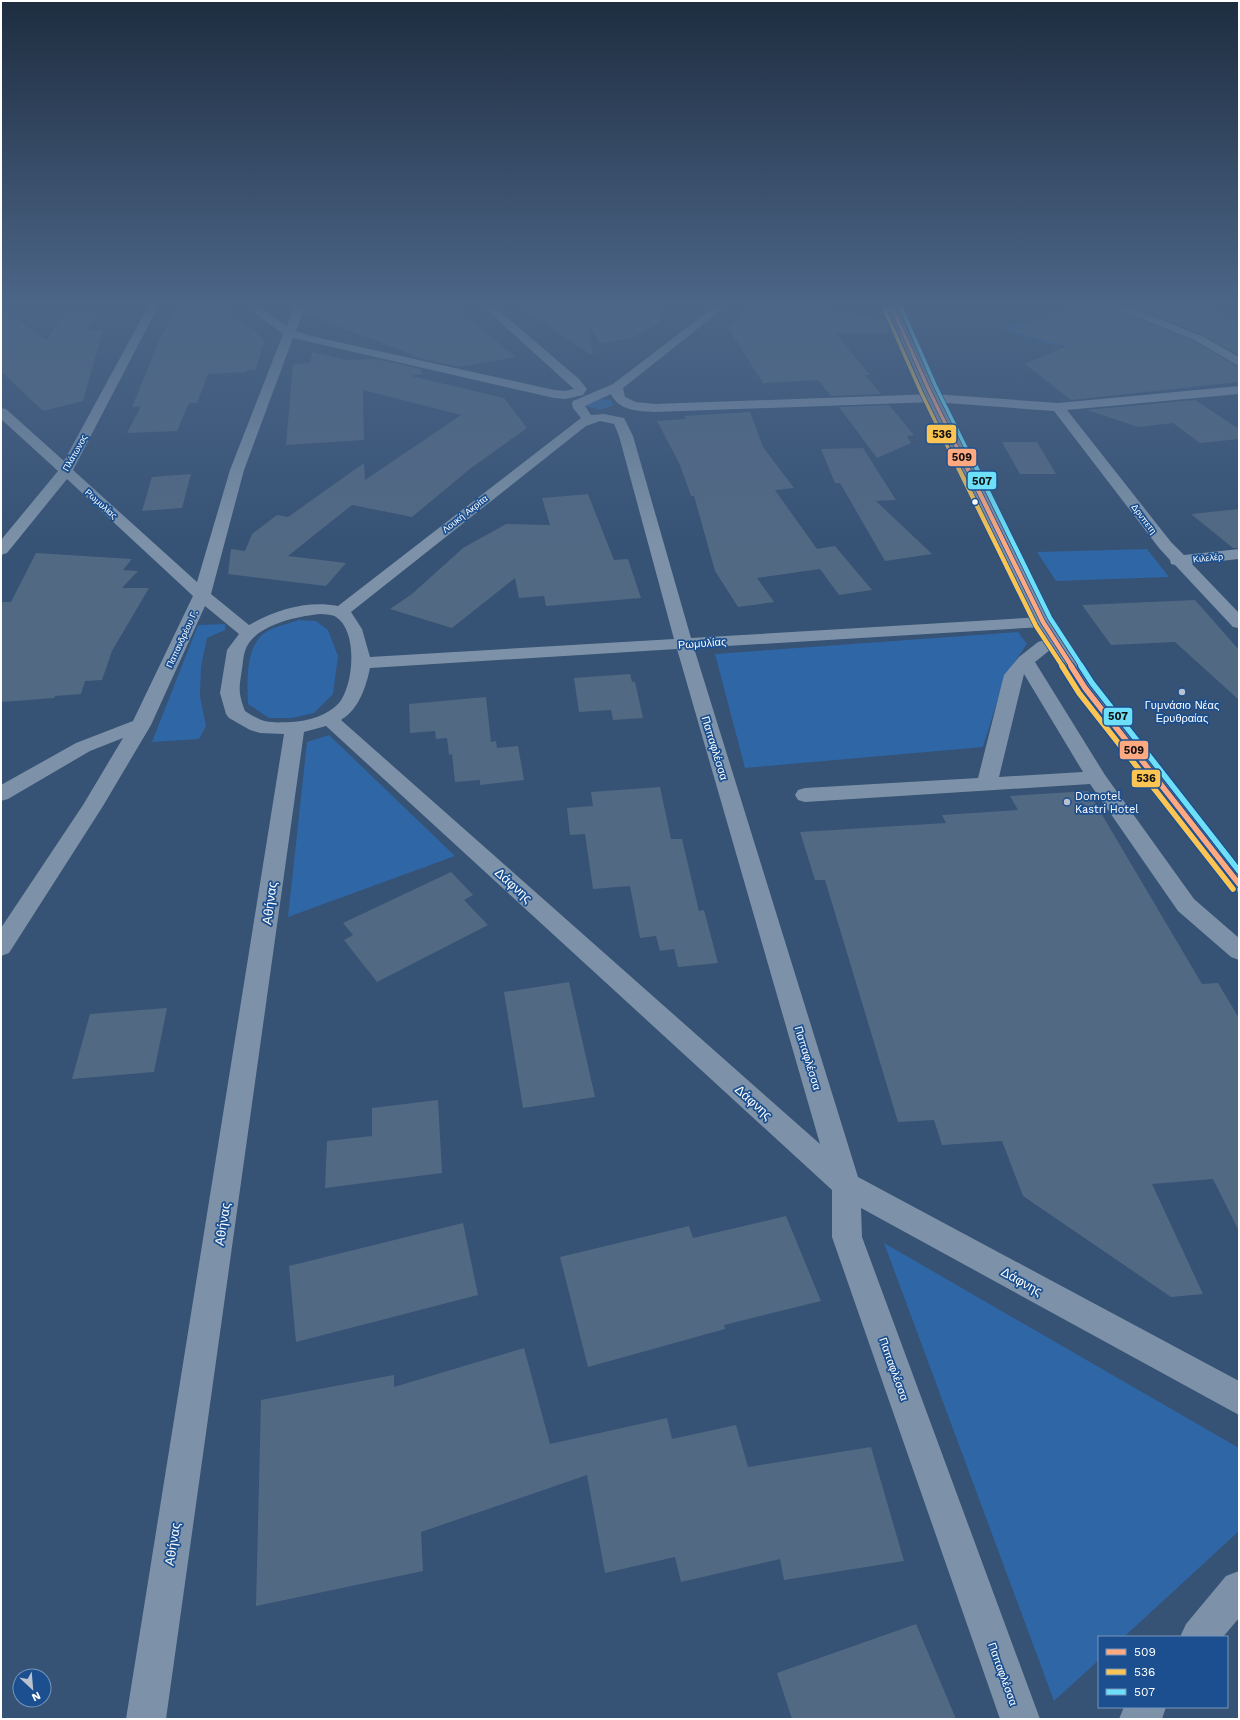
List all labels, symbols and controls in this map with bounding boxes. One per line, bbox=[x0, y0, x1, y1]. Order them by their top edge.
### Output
line badge: 536 bbox=[926, 424, 957, 444]
text: 536 bbox=[932, 428, 952, 441]
street label: Πλάτωνος bbox=[61, 432, 89, 473]
line badge: 509 bbox=[947, 448, 977, 467]
text: 509 bbox=[952, 451, 972, 464]
line badge: 507 bbox=[967, 471, 997, 490]
text: 507 bbox=[972, 475, 992, 488]
street label: Ρωμυλίας bbox=[83, 487, 120, 521]
street label: Λουκή Ακρίτα bbox=[440, 493, 490, 535]
unlabelled marker bbox=[970, 497, 980, 507]
street label: Δρνπετη bbox=[1130, 502, 1158, 536]
street label: Κιλελέρ bbox=[1192, 551, 1224, 565]
street label: Παπανδρέου Γ. bbox=[164, 609, 200, 669]
street label: Ρωμυλίας bbox=[677, 635, 727, 652]
marker: Γυμνάσιο Νέας Ερυθραίας bbox=[1177, 687, 1187, 697]
place label: Γυμνάσιο Νέας Ερυθραίας bbox=[1145, 699, 1219, 725]
line badge: 507 bbox=[1103, 707, 1133, 726]
text: 507 bbox=[1108, 710, 1128, 723]
street label: Παπαφλέσσα bbox=[699, 715, 731, 782]
line badge: 509 bbox=[1119, 740, 1149, 760]
text: 509 bbox=[1124, 744, 1144, 757]
line badge: 536 bbox=[1131, 769, 1161, 788]
text: 536 bbox=[1136, 772, 1156, 785]
place label: Domotel Kastri Hotel bbox=[1075, 790, 1139, 816]
marker: Domotel Kastri Hotel bbox=[1062, 797, 1072, 807]
street label: Δάφνης bbox=[492, 865, 535, 906]
street label: Αθήνας bbox=[259, 881, 280, 926]
street label: Παπαφλέσσα bbox=[792, 1025, 824, 1092]
street label: Δάφνης bbox=[732, 1082, 775, 1123]
street label: Αθήνας bbox=[212, 1201, 233, 1247]
street label: Δάφνης bbox=[999, 1264, 1045, 1299]
street label: Παπαφλέσσα bbox=[876, 1336, 911, 1403]
street label: Αθήνας bbox=[162, 1521, 183, 1567]
legend bbox=[1098, 1636, 1228, 1708]
street label: Παπαφλέσσα bbox=[985, 1641, 1020, 1708]
text: 509 bbox=[1134, 1645, 1156, 1659]
text: 536 bbox=[1134, 1665, 1155, 1679]
north arrow bbox=[12, 1668, 52, 1708]
text: 507 bbox=[1134, 1685, 1155, 1699]
text: N bbox=[30, 1689, 43, 1704]

